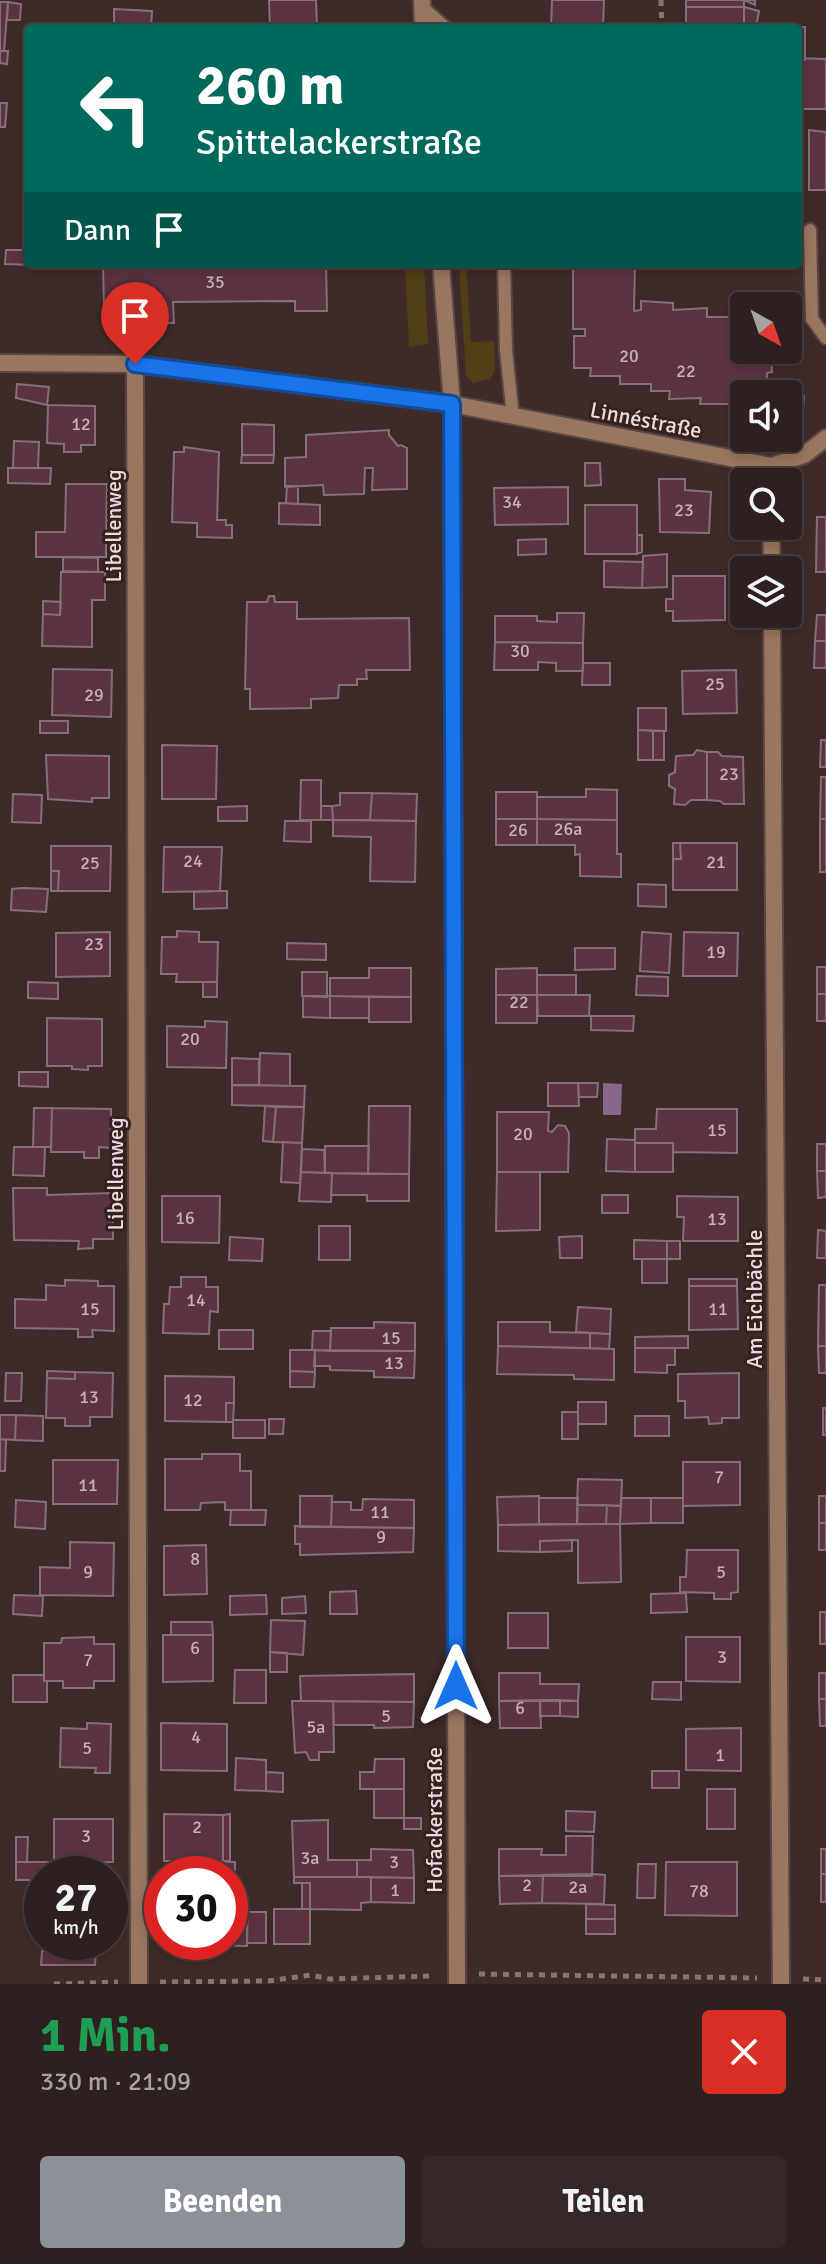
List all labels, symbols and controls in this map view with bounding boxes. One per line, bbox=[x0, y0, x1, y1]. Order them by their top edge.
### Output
text: 260 m bbox=[196, 51, 344, 120]
icon: left bbox=[64, 56, 168, 160]
text: Spittelackerstraße bbox=[196, 120, 482, 165]
icon: arrive bbox=[147, 208, 191, 252]
text: Dann bbox=[64, 212, 131, 249]
house number: 35 bbox=[205, 271, 225, 293]
pin bbox=[101, 282, 169, 364]
north arrow bbox=[730, 292, 802, 364]
map controls bbox=[730, 292, 802, 628]
icon: arrive bbox=[113, 294, 157, 338]
house number: 20 bbox=[619, 345, 639, 367]
house number: 22 bbox=[676, 360, 696, 382]
button: sound bbox=[730, 380, 802, 452]
street label: Linnéstraße bbox=[588, 396, 704, 444]
house number: 12 bbox=[71, 413, 91, 435]
button: search bbox=[730, 468, 802, 540]
street label: Libellenweg bbox=[100, 469, 127, 583]
house number: 34 bbox=[502, 491, 522, 513]
house number: 23 bbox=[674, 499, 694, 521]
button: layers bbox=[730, 556, 802, 628]
house number: 30 bbox=[510, 640, 530, 662]
house number: 25 bbox=[705, 673, 725, 695]
house number: 29 bbox=[84, 684, 104, 706]
house number: 23 bbox=[719, 763, 739, 785]
house number: 26a bbox=[554, 818, 582, 840]
house number: 26 bbox=[508, 819, 528, 841]
house number: 24 bbox=[183, 850, 203, 872]
house number: 21 bbox=[706, 851, 726, 873]
house number: 25 bbox=[80, 852, 100, 874]
house number: 23 bbox=[84, 933, 104, 955]
house number: 19 bbox=[706, 941, 726, 963]
house number: 22 bbox=[509, 991, 529, 1013]
house number: 20 bbox=[180, 1028, 200, 1050]
street label: Libellenweg bbox=[102, 1117, 129, 1231]
house number: 15 bbox=[707, 1119, 727, 1141]
house number: 20 bbox=[513, 1123, 533, 1145]
house number: 16 bbox=[175, 1207, 195, 1229]
house number: 13 bbox=[707, 1208, 727, 1230]
street label: Am Eichbächle bbox=[741, 1230, 768, 1368]
house number: 14 bbox=[186, 1289, 206, 1311]
house number: 15 bbox=[80, 1298, 100, 1320]
house number: 11 bbox=[708, 1298, 728, 1320]
house number: 15 bbox=[381, 1327, 401, 1349]
house number: 13 bbox=[384, 1352, 404, 1374]
house number: 13 bbox=[79, 1386, 99, 1408]
house number: 12 bbox=[183, 1389, 203, 1411]
house number: 7 bbox=[714, 1466, 724, 1488]
house number: 11 bbox=[78, 1474, 98, 1496]
house number: 11 bbox=[370, 1501, 390, 1523]
house number: 9 bbox=[376, 1526, 386, 1548]
house number: 8 bbox=[190, 1548, 200, 1570]
house number: 9 bbox=[83, 1561, 93, 1583]
house number: 5 bbox=[716, 1561, 726, 1583]
house number: 6 bbox=[190, 1637, 200, 1659]
position arrow bbox=[414, 1644, 498, 1728]
house number: 3 bbox=[717, 1646, 727, 1668]
house number: 7 bbox=[83, 1649, 93, 1671]
house number: 6 bbox=[515, 1697, 525, 1719]
house number: 5 bbox=[381, 1705, 391, 1727]
house number: 5a bbox=[307, 1716, 325, 1738]
house number: 4 bbox=[191, 1726, 201, 1748]
house number: 5 bbox=[82, 1737, 92, 1759]
house number: 1 bbox=[715, 1744, 725, 1766]
street label: Hofackerstraße bbox=[421, 1747, 448, 1893]
house number: 2 bbox=[192, 1816, 202, 1838]
house number: 3 bbox=[81, 1825, 91, 1847]
house number: 3a bbox=[301, 1847, 319, 1869]
house number: 3 bbox=[389, 1851, 399, 1873]
speed limit sign: 30 bbox=[144, 1856, 248, 1960]
text: 27 bbox=[54, 1873, 98, 1923]
house number: 2 bbox=[522, 1874, 532, 1896]
house number: 2a bbox=[569, 1876, 587, 1898]
house number: 1 bbox=[390, 1879, 400, 1901]
house number: 78 bbox=[689, 1880, 709, 1902]
text: km/h bbox=[53, 1915, 99, 1940]
text: 1 Min. bbox=[40, 2006, 171, 2065]
button: close bbox=[702, 2010, 786, 2094]
text: 330 m · 21:09 bbox=[40, 2066, 191, 2098]
button: Beenden bbox=[40, 2156, 405, 2248]
button: Teilen bbox=[421, 2156, 786, 2248]

